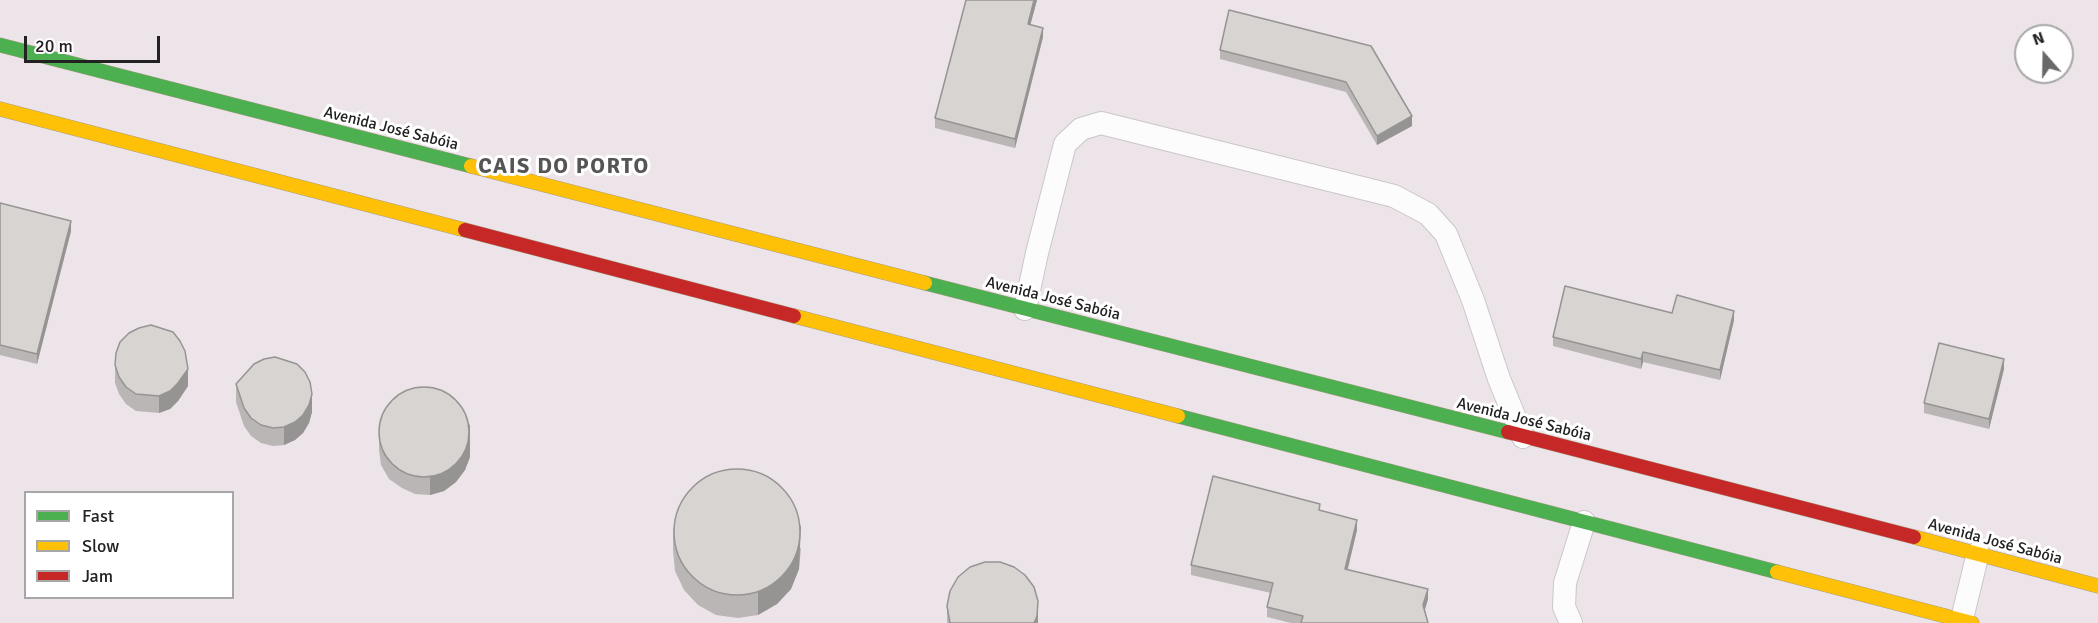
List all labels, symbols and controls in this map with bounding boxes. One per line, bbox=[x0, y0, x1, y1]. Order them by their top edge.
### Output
scale bar bbox=[27, 24, 164, 62]
north arrow bbox=[2014, 24, 2074, 84]
text: N bbox=[2030, 28, 2047, 50]
text: 20 m bbox=[35, 35, 73, 57]
street label: Avenida José Sabóia bbox=[322, 103, 460, 155]
district label: CAIS DO PORTO bbox=[478, 154, 650, 180]
street label: Avenida José Sabóia bbox=[984, 273, 1122, 325]
street label: Avenida José Sabóia bbox=[1455, 394, 1593, 446]
legend bbox=[24, 491, 234, 599]
text: Fast bbox=[82, 505, 114, 527]
street label: Avenida José Sabóia bbox=[1926, 515, 2064, 569]
text: Slow bbox=[82, 535, 119, 557]
text: Jam bbox=[82, 565, 113, 587]

